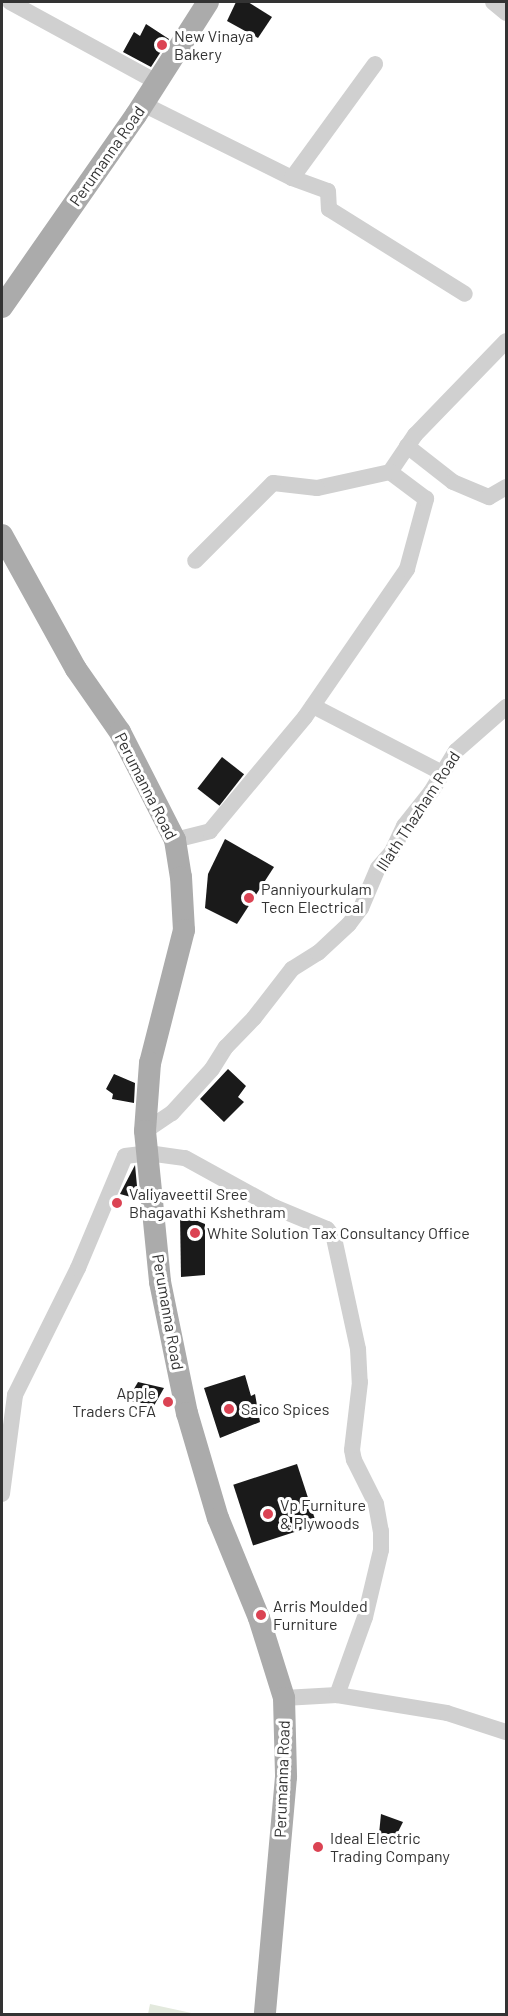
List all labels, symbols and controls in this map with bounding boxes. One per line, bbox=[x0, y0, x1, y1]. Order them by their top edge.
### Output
place label: New Vinaya Bakery bbox=[174, 26, 253, 64]
marker: New Vinaya Bakery bbox=[155, 38, 169, 52]
street label: Perumanna Road bbox=[65, 102, 149, 210]
street label: Perumanna Road bbox=[111, 729, 181, 843]
street label: Illath Thazham Road bbox=[372, 748, 464, 874]
place label: Panniyourkulam Tecn Electrical bbox=[261, 879, 372, 917]
marker: Panniyourkulam Tecn Electrical bbox=[242, 891, 256, 905]
place label: Valiyaveettil Sree Bhagavathi Kshethram bbox=[129, 1184, 286, 1222]
marker: Valiyaveettil Sree Bhagavathi Kshethram bbox=[110, 1196, 124, 1210]
place label: White Solution Tax Consultancy Office bbox=[207, 1223, 470, 1243]
marker: White Solution Tax Consultancy Office bbox=[188, 1226, 202, 1240]
street label: Perumanna Road bbox=[148, 1252, 188, 1372]
place label: Apple Traders CFA bbox=[72, 1383, 156, 1421]
marker: Apple Traders CFA bbox=[161, 1395, 175, 1409]
place label: Saico Spices bbox=[241, 1399, 329, 1419]
marker: Saico Spices bbox=[222, 1402, 236, 1416]
place label: Vp Furniture & Plywoods bbox=[280, 1495, 366, 1533]
marker: Vp Furniture & Plywoods bbox=[261, 1507, 275, 1521]
place label: Arris Moulded Furniture bbox=[273, 1596, 368, 1634]
marker: Arris Moulded Furniture bbox=[254, 1608, 268, 1622]
street label: Perumanna Road bbox=[270, 1720, 294, 1838]
place label: Ideal Electric Trading Company bbox=[330, 1828, 450, 1866]
marker: Ideal Electric Trading Company bbox=[311, 1840, 325, 1854]

